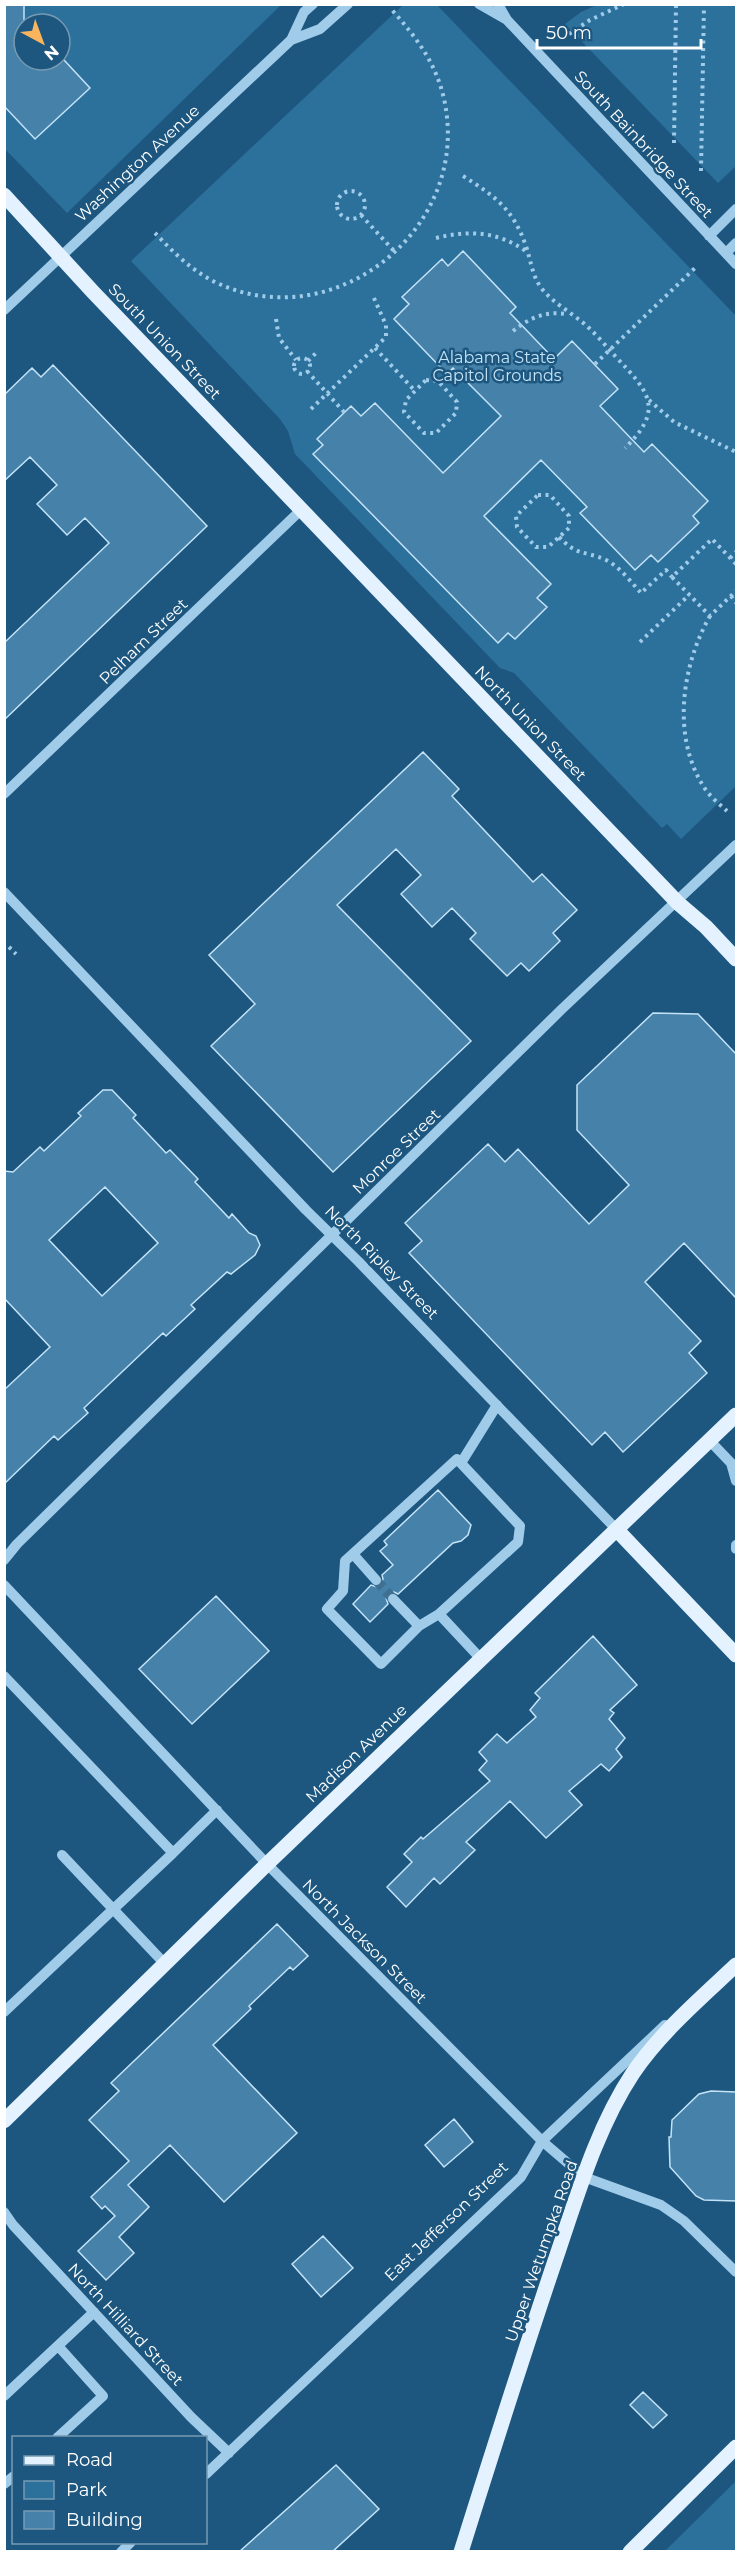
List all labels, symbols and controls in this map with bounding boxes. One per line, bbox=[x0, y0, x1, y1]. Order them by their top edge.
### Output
north arrow bbox=[12, 12, 72, 72]
scale bar bbox=[537, 12, 700, 50]
text: 50 m bbox=[546, 22, 592, 44]
text: N bbox=[40, 42, 63, 64]
street label: South Bainbridge Street bbox=[570, 67, 717, 222]
street label: Washington Avenue bbox=[71, 101, 203, 226]
street label: South Union Street bbox=[105, 280, 225, 403]
park label: Alabama State Capitol Grounds bbox=[432, 348, 562, 385]
street label: Pelham Street bbox=[95, 594, 192, 688]
street label: North Union Street bbox=[471, 662, 591, 785]
street label: Monroe Street bbox=[349, 1104, 445, 1198]
street label: North Ripley Street bbox=[321, 1202, 443, 1324]
street label: Madison Avenue bbox=[302, 1700, 411, 1806]
street label: North Jackson Street bbox=[299, 1875, 431, 2008]
street label: East Jefferson Street bbox=[381, 2157, 512, 2285]
street label: Upper Wetumpka Road bbox=[501, 2158, 582, 2345]
street label: North Hilliard Street bbox=[64, 2259, 188, 2390]
legend bbox=[12, 2436, 207, 2544]
text: Road bbox=[66, 2449, 113, 2471]
text: Park bbox=[66, 2479, 107, 2501]
text: Building bbox=[66, 2509, 143, 2531]

